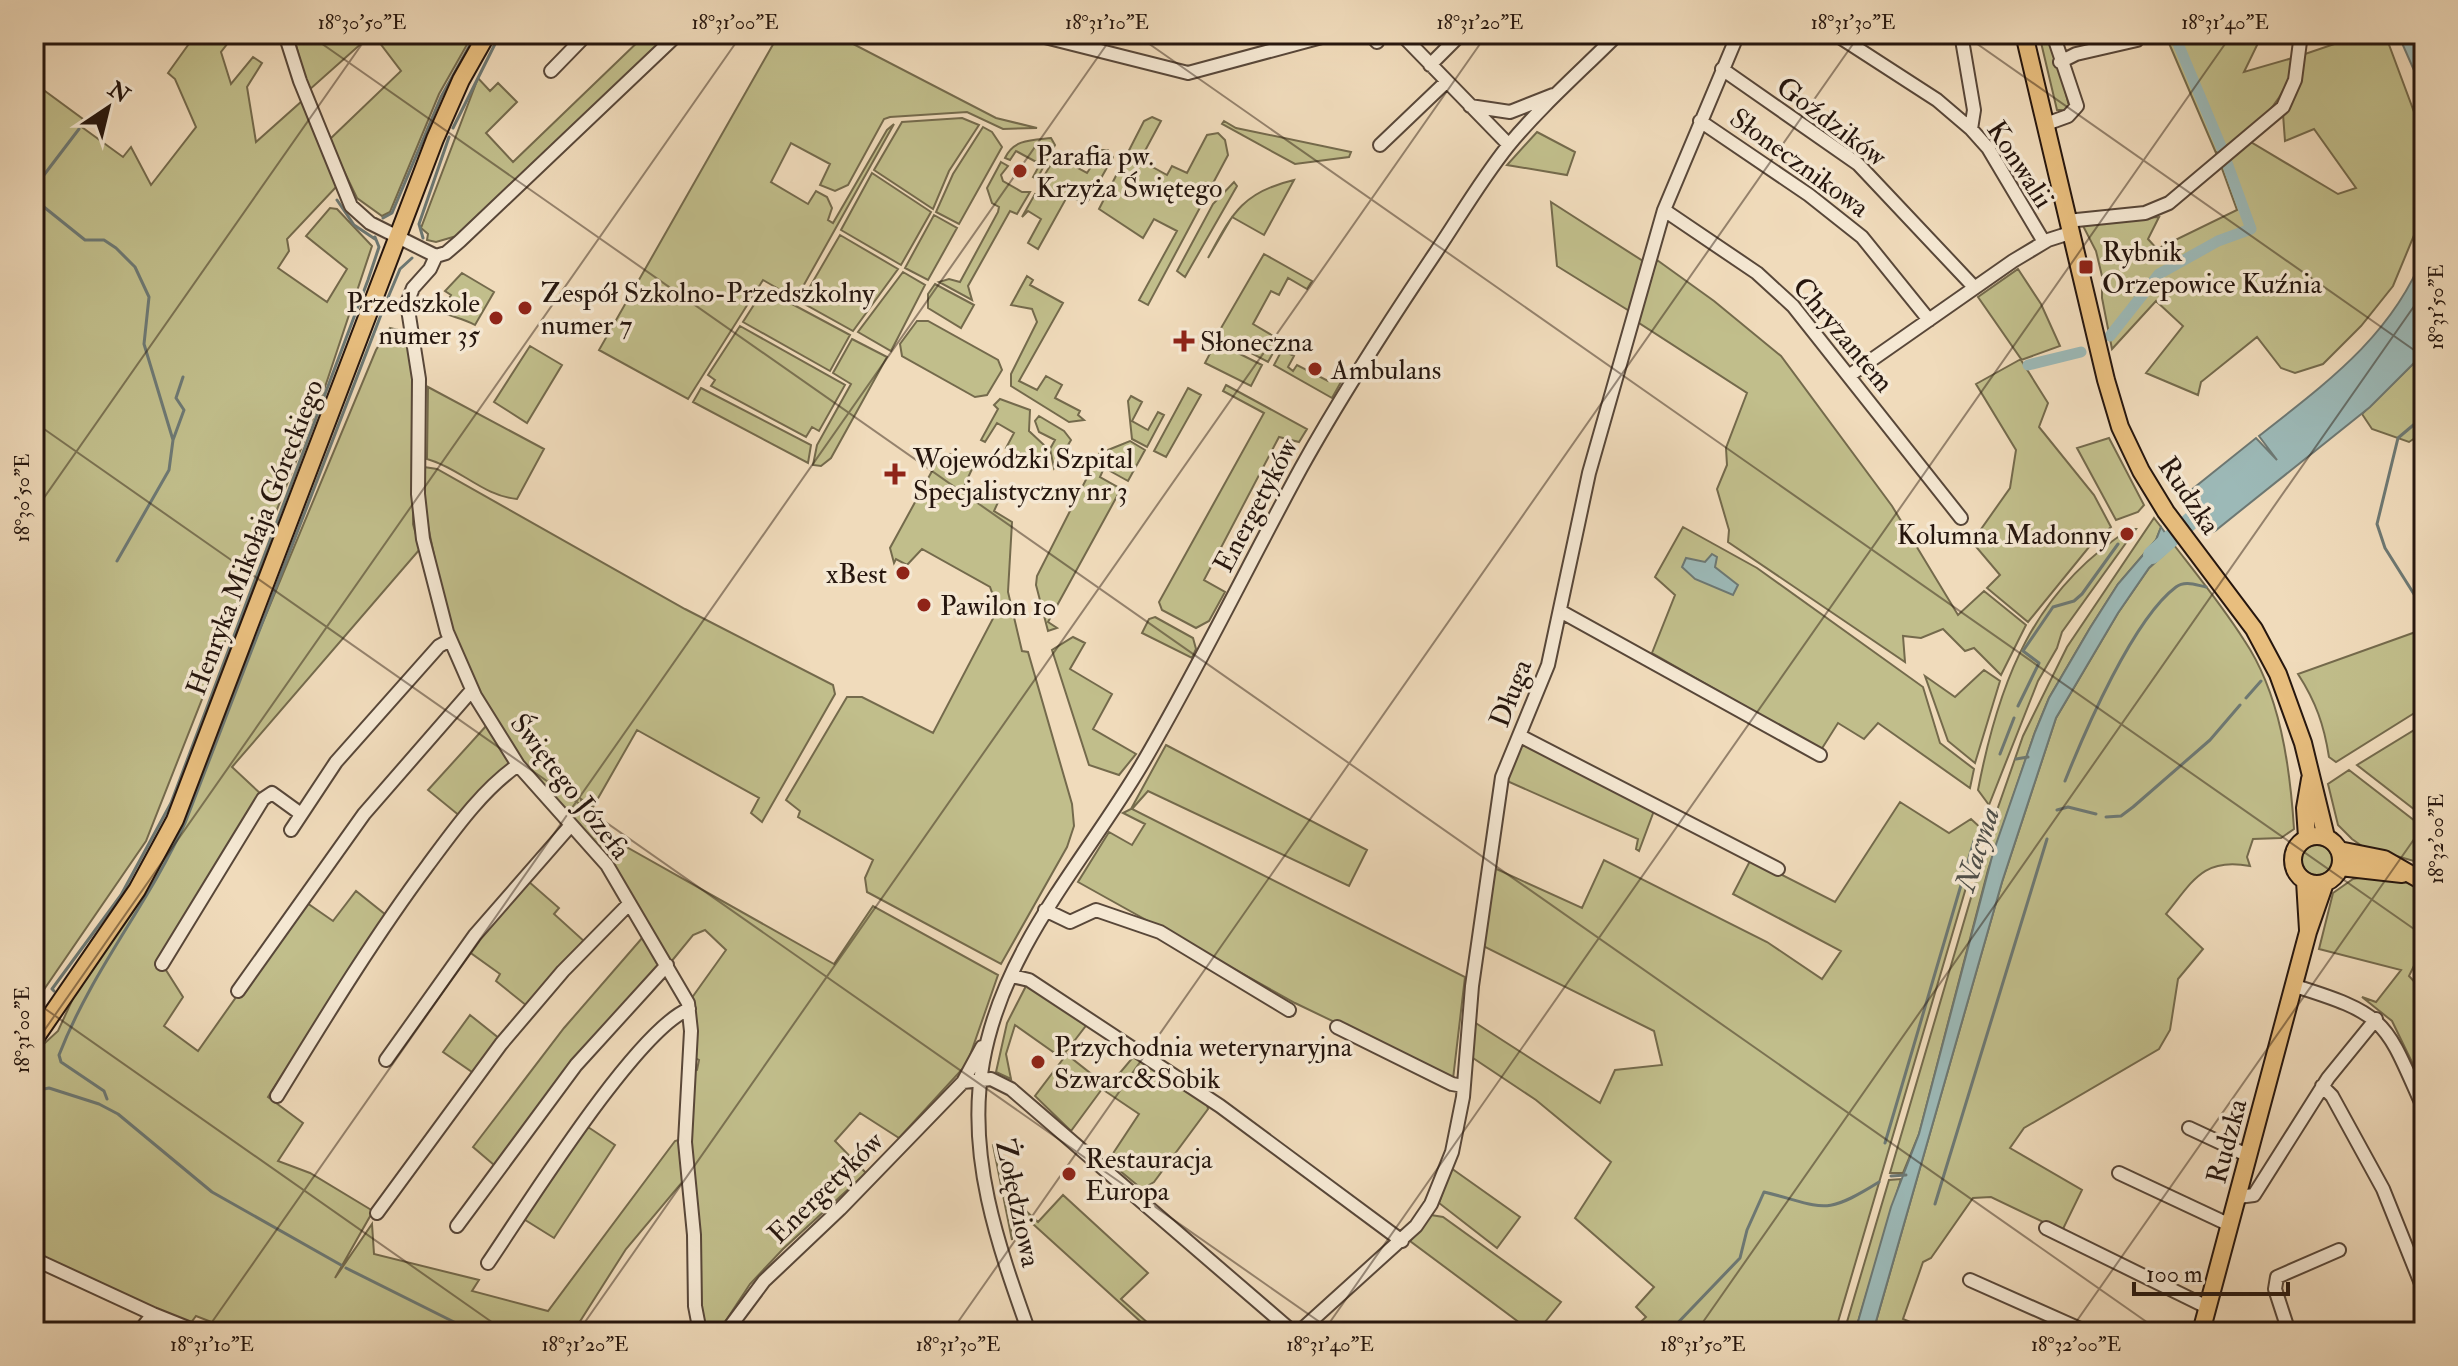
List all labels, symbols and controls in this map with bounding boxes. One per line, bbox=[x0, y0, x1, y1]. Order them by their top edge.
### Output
text: 18°30'50"E bbox=[318, 10, 406, 35]
text: 18°31'00"E bbox=[691, 10, 779, 35]
text: 18°31'10"E bbox=[1065, 10, 1149, 35]
text: 18°31'20"E bbox=[1436, 10, 1524, 35]
text: 18°31'30"E bbox=[1811, 10, 1895, 35]
text: 18°31'40"E bbox=[2181, 10, 2269, 35]
north arrow bbox=[68, 68, 148, 148]
street label: Goździków bbox=[1769, 69, 1894, 175]
text: N bbox=[102, 75, 135, 110]
street label: Słonecznikowa bbox=[1723, 101, 1876, 226]
street label: Konwalii bbox=[1979, 114, 2061, 215]
place label: Parafia pw. Krzyża Świętego bbox=[1036, 139, 1222, 206]
marker: Parafia pw. Krzyża Świętego bbox=[1011, 162, 1029, 180]
place label: Rybnik Orzepowice Kuźnia bbox=[2102, 235, 2322, 302]
marker: Rybnik Orzepowice Kuźnia bbox=[2077, 258, 2095, 276]
text: 18°31'50"E bbox=[2424, 264, 2449, 350]
street label: Chryzantem bbox=[1785, 270, 1901, 400]
place label: Zespół Szkolno-Przedszkolny numer 7 bbox=[541, 276, 875, 343]
place label: Przedszkole numer 35 bbox=[346, 286, 481, 353]
marker: Zespół Szkolno-Przedszkolny numer 7 bbox=[516, 299, 534, 317]
marker: Przedszkole numer 35 bbox=[487, 309, 505, 327]
place label: Słoneczna bbox=[1200, 325, 1314, 360]
marker: Słoneczna bbox=[1175, 332, 1193, 350]
place label: Ambulans bbox=[1330, 353, 1441, 388]
marker: Ambulans bbox=[1306, 360, 1324, 378]
street label: Henryka Mikołaja Góreckiego bbox=[179, 375, 332, 700]
street label: Energetyków bbox=[1206, 432, 1307, 579]
place label: Wojewódzki Szpital Specjalistyczny nr 3 bbox=[912, 442, 1134, 509]
street label: Rudzka bbox=[2150, 450, 2228, 542]
text: 18°30'50"E bbox=[10, 454, 35, 542]
marker: Wojewódzki Szpital Specjalistyczny nr 3 bbox=[884, 463, 906, 485]
place label: Kolumna Madonny bbox=[1897, 518, 2112, 553]
marker: Kolumna Madonny bbox=[2118, 525, 2136, 543]
place label: xBest bbox=[826, 557, 887, 592]
marker: xBest bbox=[894, 564, 912, 582]
place label: Pawilon 10 bbox=[940, 589, 1057, 624]
marker: Pawilon 10 bbox=[915, 596, 933, 614]
street label: Długa bbox=[1483, 654, 1540, 732]
street label: Świętego Józefa bbox=[502, 707, 638, 867]
text: 18°32'00"E bbox=[2424, 794, 2449, 884]
water label: Nacyna bbox=[1946, 802, 2008, 898]
text: 18°31'00"E bbox=[10, 986, 35, 1074]
place label: Przychodnia weterynaryjna Szwarc&Sobik bbox=[1054, 1030, 1353, 1097]
marker: Przychodnia weterynaryjna Szwarc&Sobik bbox=[1029, 1053, 1047, 1071]
street label: Rudzka bbox=[2199, 1095, 2256, 1188]
street label: Energetyków bbox=[761, 1124, 892, 1252]
street label: Żołędziowa bbox=[987, 1136, 1048, 1271]
place label: Restauracja Europa bbox=[1085, 1142, 1213, 1209]
marker: Restauracja Europa bbox=[1060, 1165, 1078, 1183]
scale bar bbox=[2134, 1246, 2288, 1296]
text: 100 m bbox=[2146, 1259, 2203, 1290]
text: 18°31'10"E bbox=[170, 1332, 254, 1357]
text: 18°31'20"E bbox=[541, 1332, 629, 1357]
text: 18°31'30"E bbox=[916, 1332, 1000, 1357]
text: 18°31'40"E bbox=[1286, 1332, 1374, 1357]
text: 18°31'50"E bbox=[1660, 1332, 1746, 1357]
text: 18°32'00"E bbox=[2031, 1332, 2121, 1357]

